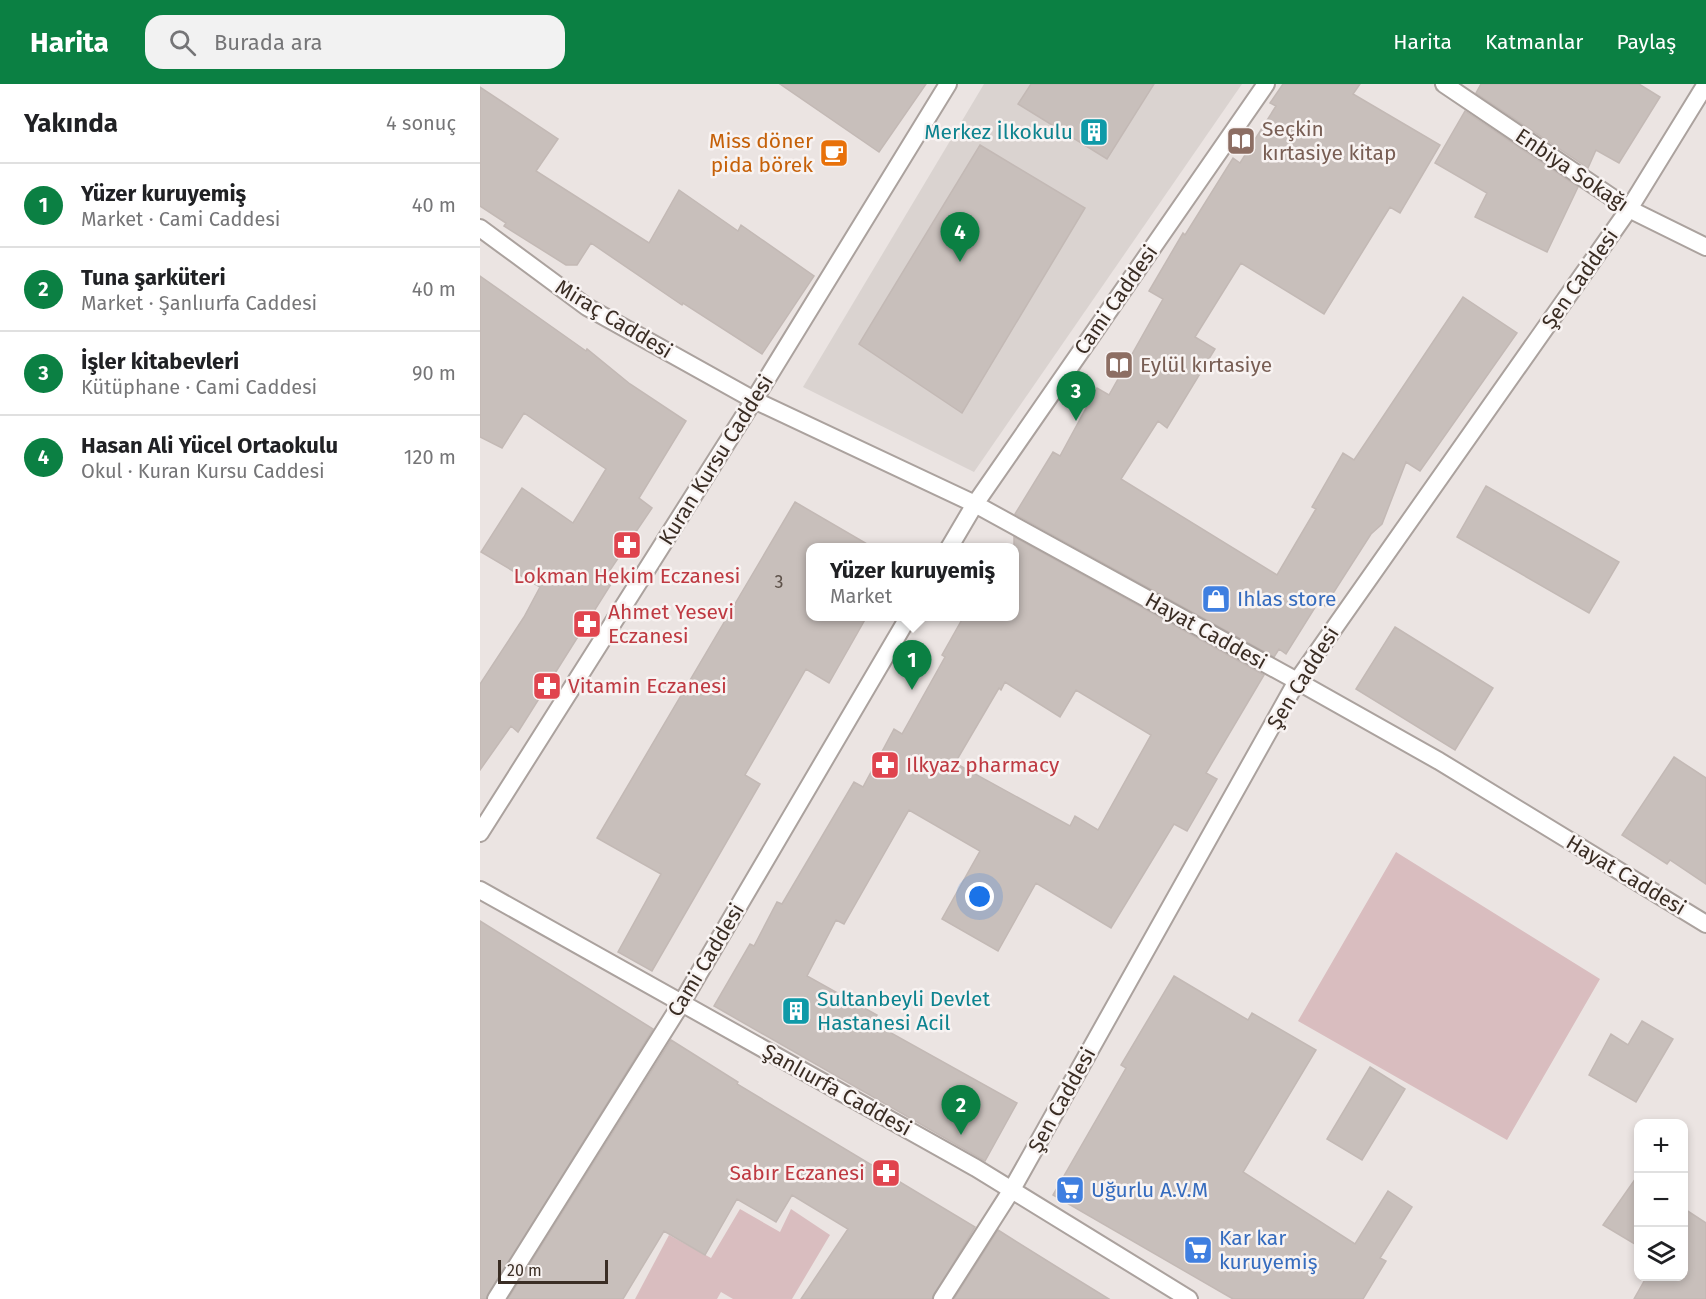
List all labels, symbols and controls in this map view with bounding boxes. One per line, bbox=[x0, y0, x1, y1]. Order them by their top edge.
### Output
search box bbox=[145, 15, 565, 69]
text: Harita bbox=[30, 26, 109, 59]
icon: search bbox=[166, 26, 199, 59]
text: Burada ara bbox=[214, 29, 322, 56]
text: Harita bbox=[1393, 29, 1452, 55]
text: Katmanlar bbox=[1485, 29, 1583, 55]
text: Paylaş bbox=[1616, 29, 1676, 55]
text: Yakında bbox=[24, 108, 118, 139]
text: 4 sonuç bbox=[386, 111, 456, 135]
building icon: Merkez İlkokulu bbox=[1078, 116, 1110, 148]
place label: Seçkin kırtasiye kitap bbox=[1262, 116, 1396, 166]
place label: Merkez İlkokulu bbox=[924, 119, 1073, 145]
street label: Enbiya Sokağı bbox=[1510, 123, 1634, 217]
library icon: Seçkin kırtasiye kitap bbox=[1225, 125, 1257, 157]
place label: Miss döner pida börek bbox=[709, 128, 813, 178]
cafe icon: Miss döner pida börek bbox=[818, 137, 850, 169]
text: Yüzer kuruyemiş bbox=[81, 180, 246, 207]
text: 1 bbox=[39, 193, 48, 217]
text: 40 m bbox=[412, 193, 456, 217]
text: Market · Cami Caddesi bbox=[81, 207, 280, 231]
pin: 4 bbox=[940, 212, 980, 262]
street label: Şen Caddesi bbox=[1536, 224, 1624, 334]
street label: Cami Caddesi bbox=[1069, 240, 1163, 360]
text: Tuna şarküteri bbox=[81, 264, 226, 291]
street label: Miraç Caddesi bbox=[551, 274, 677, 364]
text: 2 bbox=[38, 277, 49, 301]
text: 40 m bbox=[412, 277, 456, 301]
text: Market · Şanlıurfa Caddesi bbox=[81, 291, 317, 315]
text: İşler kitabevleri bbox=[81, 348, 239, 375]
library icon: Eylül kırtasiye bbox=[1103, 349, 1135, 381]
place label: Eylül kırtasiye bbox=[1140, 352, 1272, 378]
text: 3 bbox=[38, 361, 49, 385]
text: 90 m bbox=[412, 361, 456, 385]
street label: Kuran Kursu Caddesi bbox=[653, 370, 779, 550]
pin: 3 bbox=[1056, 372, 1096, 421]
text: Kütüphane · Cami Caddesi bbox=[81, 375, 317, 399]
text: Hasan Ali Yücel Ortaokulu bbox=[81, 432, 338, 459]
text: 4 bbox=[38, 445, 49, 469]
text: 120 m bbox=[404, 445, 456, 469]
text: Okul · Kuran Kursu Caddesi bbox=[81, 459, 325, 483]
pharmacy icon: Lokman Hekim Eczanesi bbox=[611, 529, 643, 561]
popup bbox=[806, 543, 1019, 621]
text: Yüzer kuruyemiş bbox=[830, 557, 995, 584]
place label: Lokman Hekim Eczanesi bbox=[514, 563, 740, 589]
house number: 3 bbox=[775, 571, 783, 593]
shop icon: Ihlas store bbox=[1200, 583, 1232, 615]
text: Market bbox=[830, 584, 892, 608]
place label: Ihlas store bbox=[1237, 586, 1336, 612]
street label: Hayat Caddesi bbox=[1141, 587, 1271, 675]
place label: Ahmet Yesevi Eczanesi bbox=[608, 599, 734, 649]
pharmacy icon: Ahmet Yesevi Eczanesi bbox=[571, 608, 603, 640]
street label: Şen Caddesi bbox=[1261, 622, 1345, 734]
pin: 1 bbox=[892, 640, 932, 690]
pharmacy icon: Vitamin Eczanesi bbox=[531, 670, 563, 702]
place label: Vitamin Eczanesi bbox=[568, 673, 727, 699]
pharmacy icon: Ilkyaz pharmacy bbox=[869, 749, 901, 781]
place label: Ilkyaz pharmacy bbox=[906, 752, 1060, 778]
street label: Hayat Caddesi bbox=[1561, 829, 1691, 921]
your location bbox=[965, 882, 994, 911]
street label: Cami Caddesi bbox=[662, 899, 750, 1021]
place label: Sultanbeyli Devlet Hastanesi Acil bbox=[817, 986, 991, 1036]
building icon: Sultanbeyli Devlet Hastanesi Acil bbox=[780, 995, 812, 1027]
street label: Şanlıurfa Caddesi bbox=[758, 1038, 916, 1142]
street label: Şen Caddesi bbox=[1023, 1043, 1101, 1157]
pin: 2 bbox=[942, 1086, 980, 1135]
map controls bbox=[1634, 1119, 1688, 1281]
button: + bbox=[1634, 1119, 1688, 1173]
pharmacy icon: Sabır Eczanesi bbox=[870, 1157, 902, 1189]
place label: Sabır Eczanesi bbox=[729, 1160, 865, 1186]
button: − bbox=[1634, 1173, 1688, 1227]
supermarket icon: Uğurlu A.V.M bbox=[1054, 1174, 1086, 1206]
place label: Uğurlu A.V.M bbox=[1091, 1177, 1208, 1203]
place label: Kar kar kuruyemiş bbox=[1219, 1225, 1318, 1275]
button: layers bbox=[1634, 1227, 1688, 1281]
supermarket icon: Kar kar kuruyemiş bbox=[1182, 1234, 1214, 1266]
scale bar bbox=[498, 1257, 608, 1284]
text: 20 m bbox=[507, 1261, 542, 1280]

